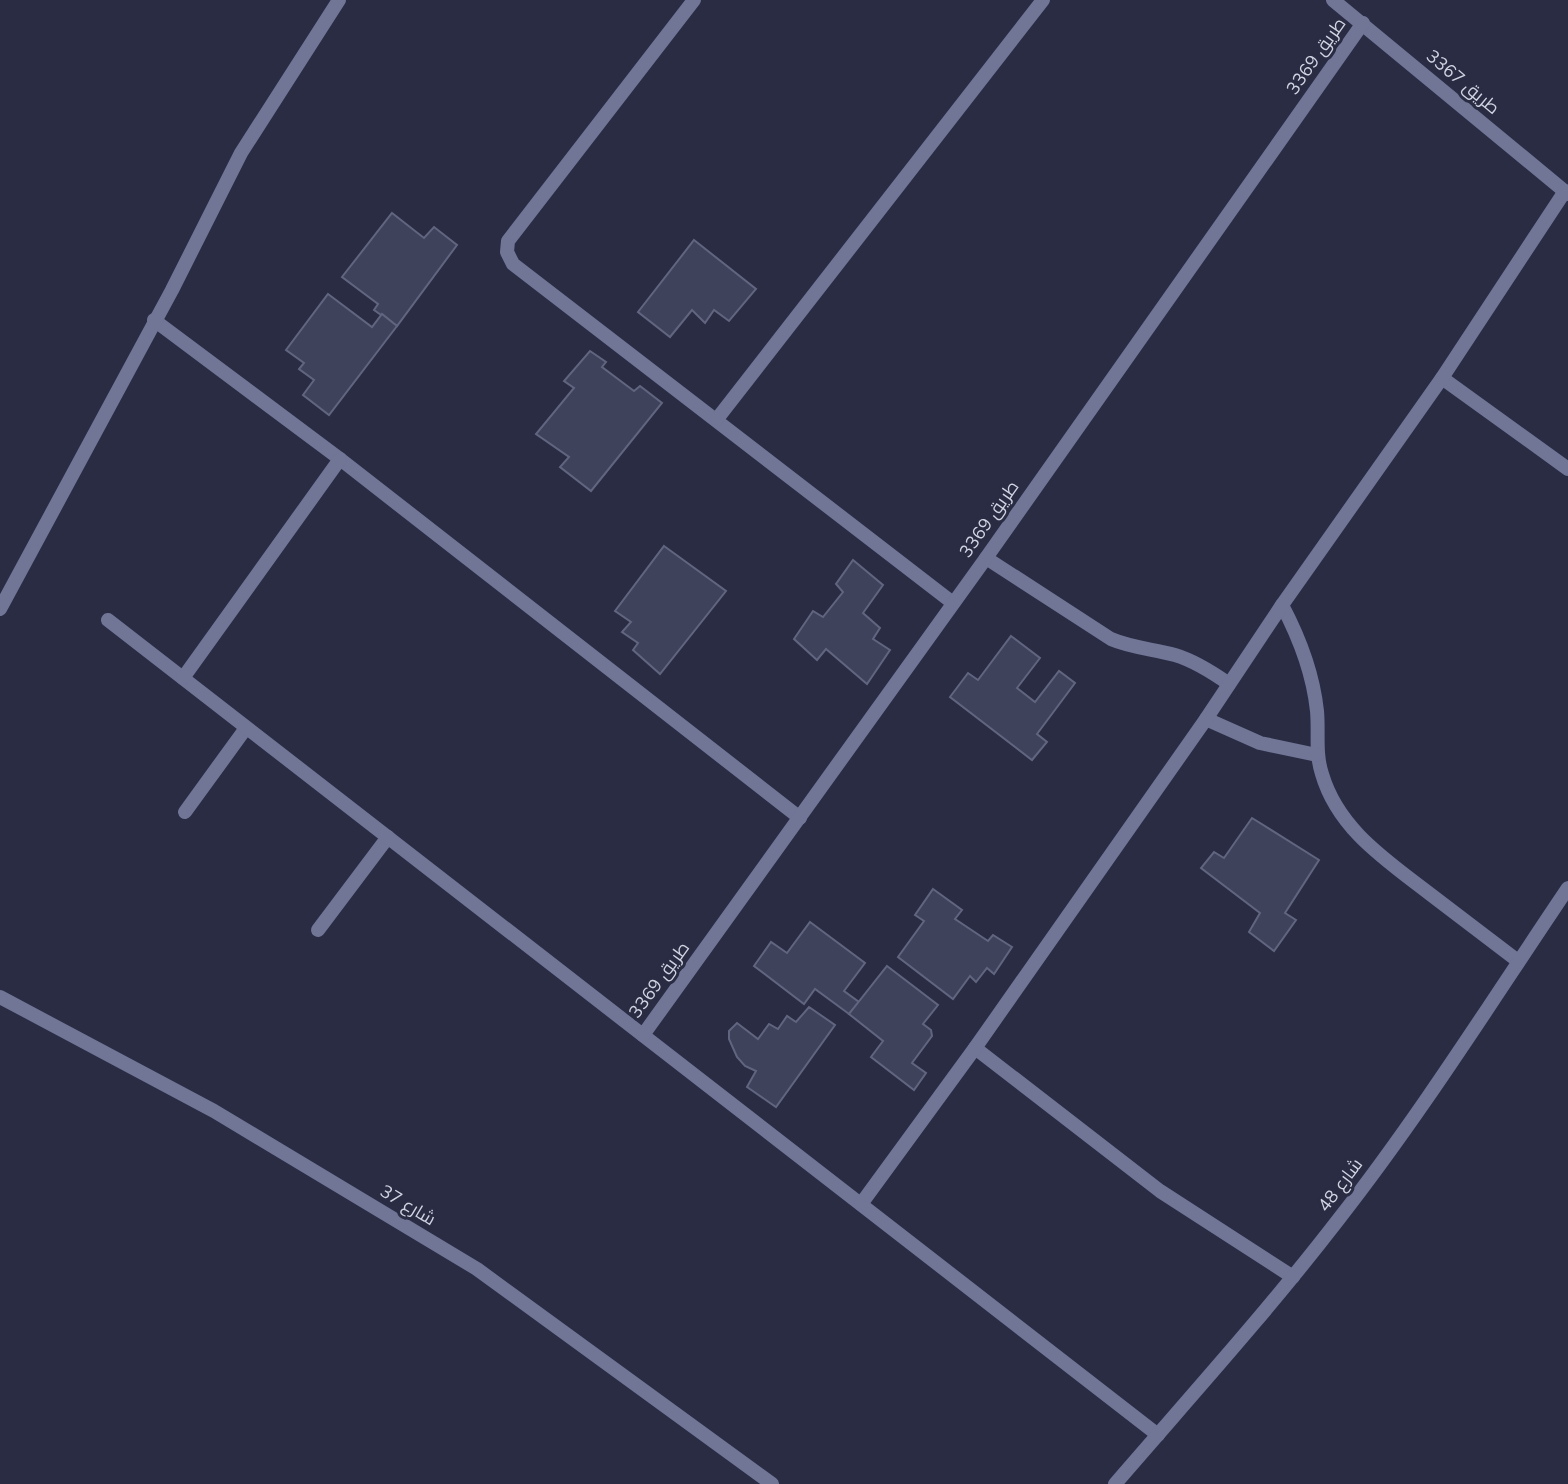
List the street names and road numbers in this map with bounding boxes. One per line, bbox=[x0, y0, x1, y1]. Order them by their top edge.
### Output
street label: طريق 3369 bbox=[1281, 13, 1351, 99]
street label: طريق 3367 bbox=[1421, 44, 1505, 120]
street label: طريق 3369 bbox=[954, 476, 1024, 562]
street label: طريق 3369 bbox=[623, 937, 695, 1023]
street label: شارع 48 bbox=[1312, 1153, 1368, 1217]
street label: شارع 37 bbox=[376, 1179, 440, 1231]

